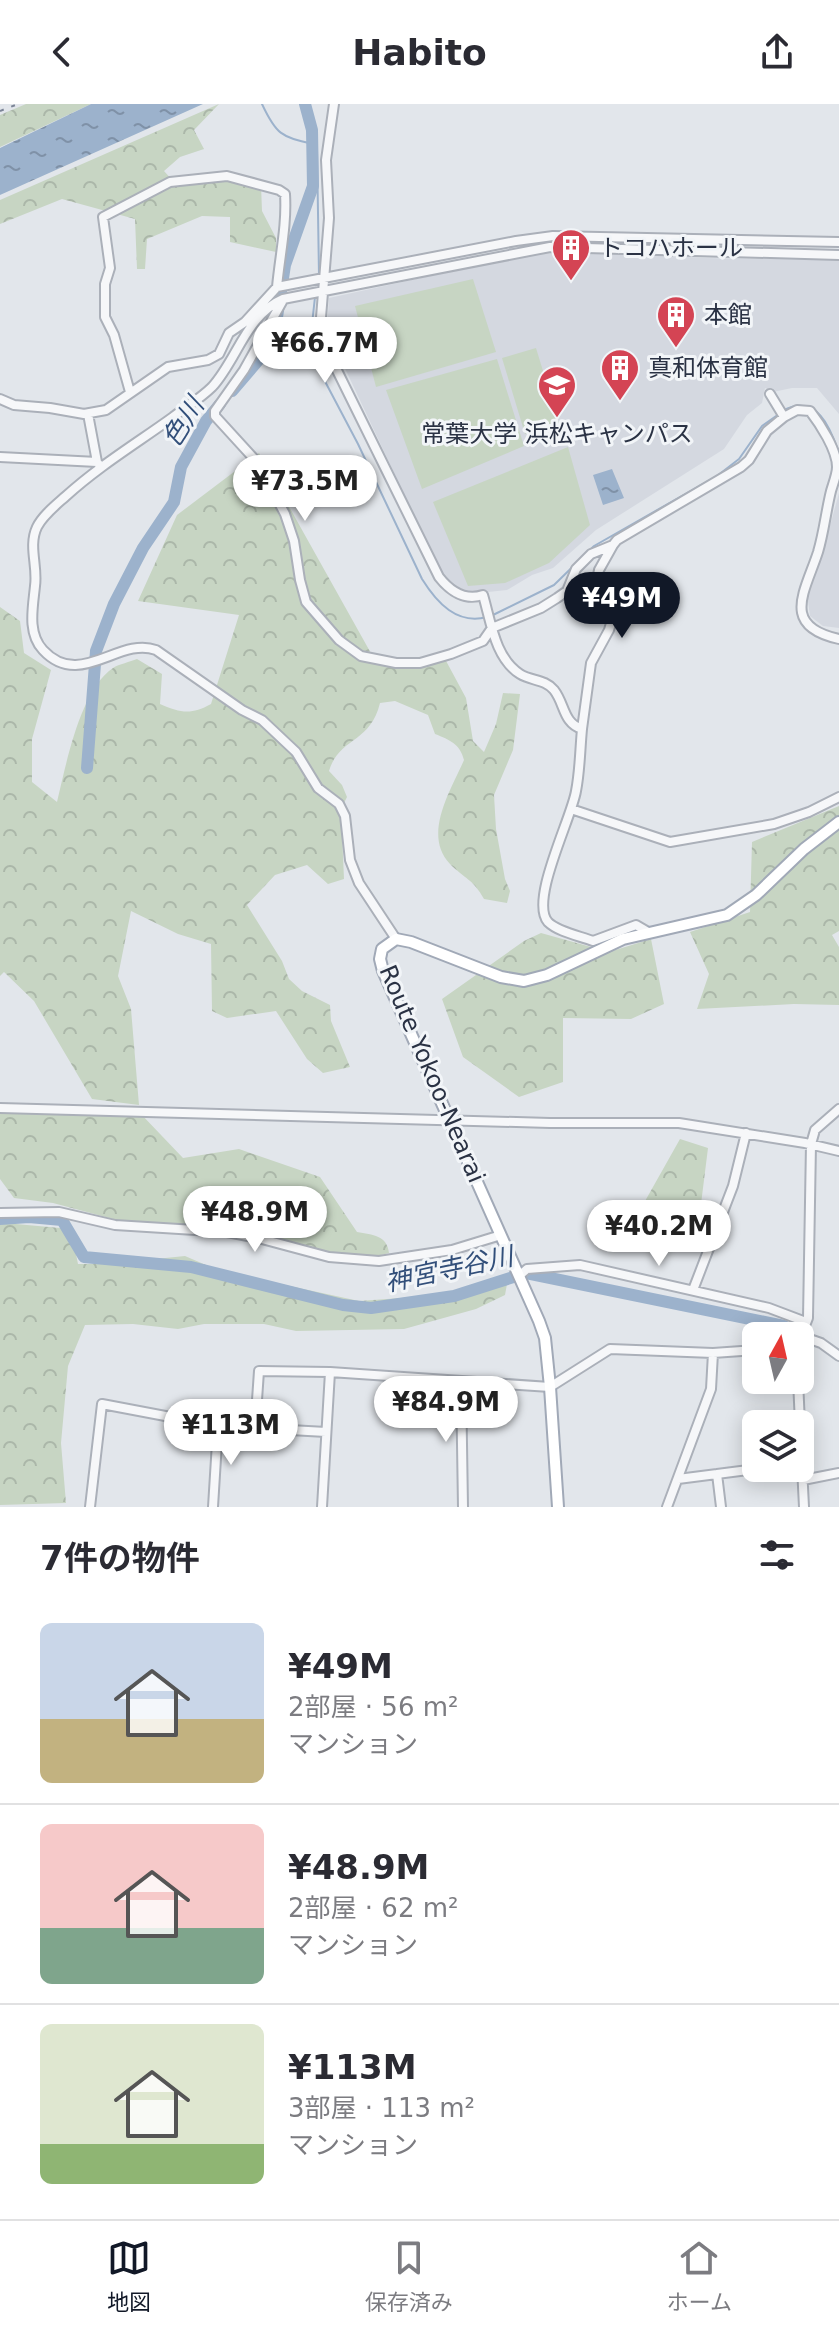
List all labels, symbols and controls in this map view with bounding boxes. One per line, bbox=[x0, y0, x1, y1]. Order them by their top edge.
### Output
icon: back bbox=[40, 30, 84, 74]
icon: share bbox=[755, 30, 799, 74]
text: Habito bbox=[352, 32, 487, 73]
building icon: トコハホール bbox=[550, 227, 592, 282]
place label: トコハホール bbox=[599, 234, 743, 262]
building icon: 本館 bbox=[655, 294, 697, 349]
place label: 本館 bbox=[704, 301, 752, 329]
pin: ¥66.7M bbox=[260, 317, 390, 385]
text: ¥66.7M bbox=[271, 328, 379, 358]
building icon: 真和体育館 bbox=[599, 347, 641, 402]
place label: 真和体育館 bbox=[648, 354, 768, 382]
school or university icon: 常葉大学 浜松キャンパス bbox=[536, 364, 578, 419]
water label: 色川 bbox=[156, 389, 211, 452]
place label: 常葉大学 浜松キャンパス bbox=[421, 420, 693, 448]
pin: ¥73.5M bbox=[240, 455, 370, 523]
text: ¥73.5M bbox=[251, 466, 359, 496]
pin: ¥49M bbox=[575, 572, 669, 640]
text: ¥49M bbox=[582, 583, 662, 613]
street label: Route Yokoo-Nearai bbox=[373, 961, 491, 1187]
pin: ¥48.9M bbox=[190, 1186, 320, 1254]
text: ¥48.9M bbox=[201, 1197, 309, 1227]
pin: ¥40.2M bbox=[594, 1200, 724, 1268]
text: ¥40.2M bbox=[605, 1211, 713, 1241]
water label: 神宮寺谷川 bbox=[382, 1240, 519, 1297]
north arrow bbox=[742, 1322, 814, 1394]
map controls bbox=[742, 1322, 814, 1482]
pin: ¥84.9M bbox=[381, 1376, 511, 1444]
text: ¥84.9M bbox=[392, 1387, 500, 1417]
pin: ¥113M bbox=[175, 1399, 287, 1467]
text: ¥113M bbox=[182, 1410, 280, 1440]
button: layers bbox=[742, 1410, 814, 1482]
icon: filters bbox=[755, 1533, 799, 1577]
text: 7件の物件 bbox=[40, 1538, 200, 1578]
text: ¥49M bbox=[288, 1646, 393, 1686]
icon: home bbox=[104, 1655, 200, 1751]
text: 2部屋 · 56 m² bbox=[288, 1692, 458, 1722]
text: マンション bbox=[288, 1729, 418, 1759]
text: ¥48.9M bbox=[288, 1847, 429, 1887]
icon: home bbox=[104, 1856, 200, 1952]
text: 2部屋 · 62 m² bbox=[288, 1893, 458, 1923]
text: マンション bbox=[288, 1930, 418, 1960]
text: ¥113M bbox=[288, 2047, 416, 2087]
icon: home bbox=[104, 2056, 200, 2152]
text: 3部屋 · 113 m² bbox=[288, 2093, 475, 2123]
text: マンション bbox=[288, 2130, 418, 2160]
tab: 地図 bbox=[107, 2236, 151, 2316]
tab: 保存済み bbox=[365, 2236, 453, 2316]
tab: ホーム bbox=[667, 2236, 732, 2316]

